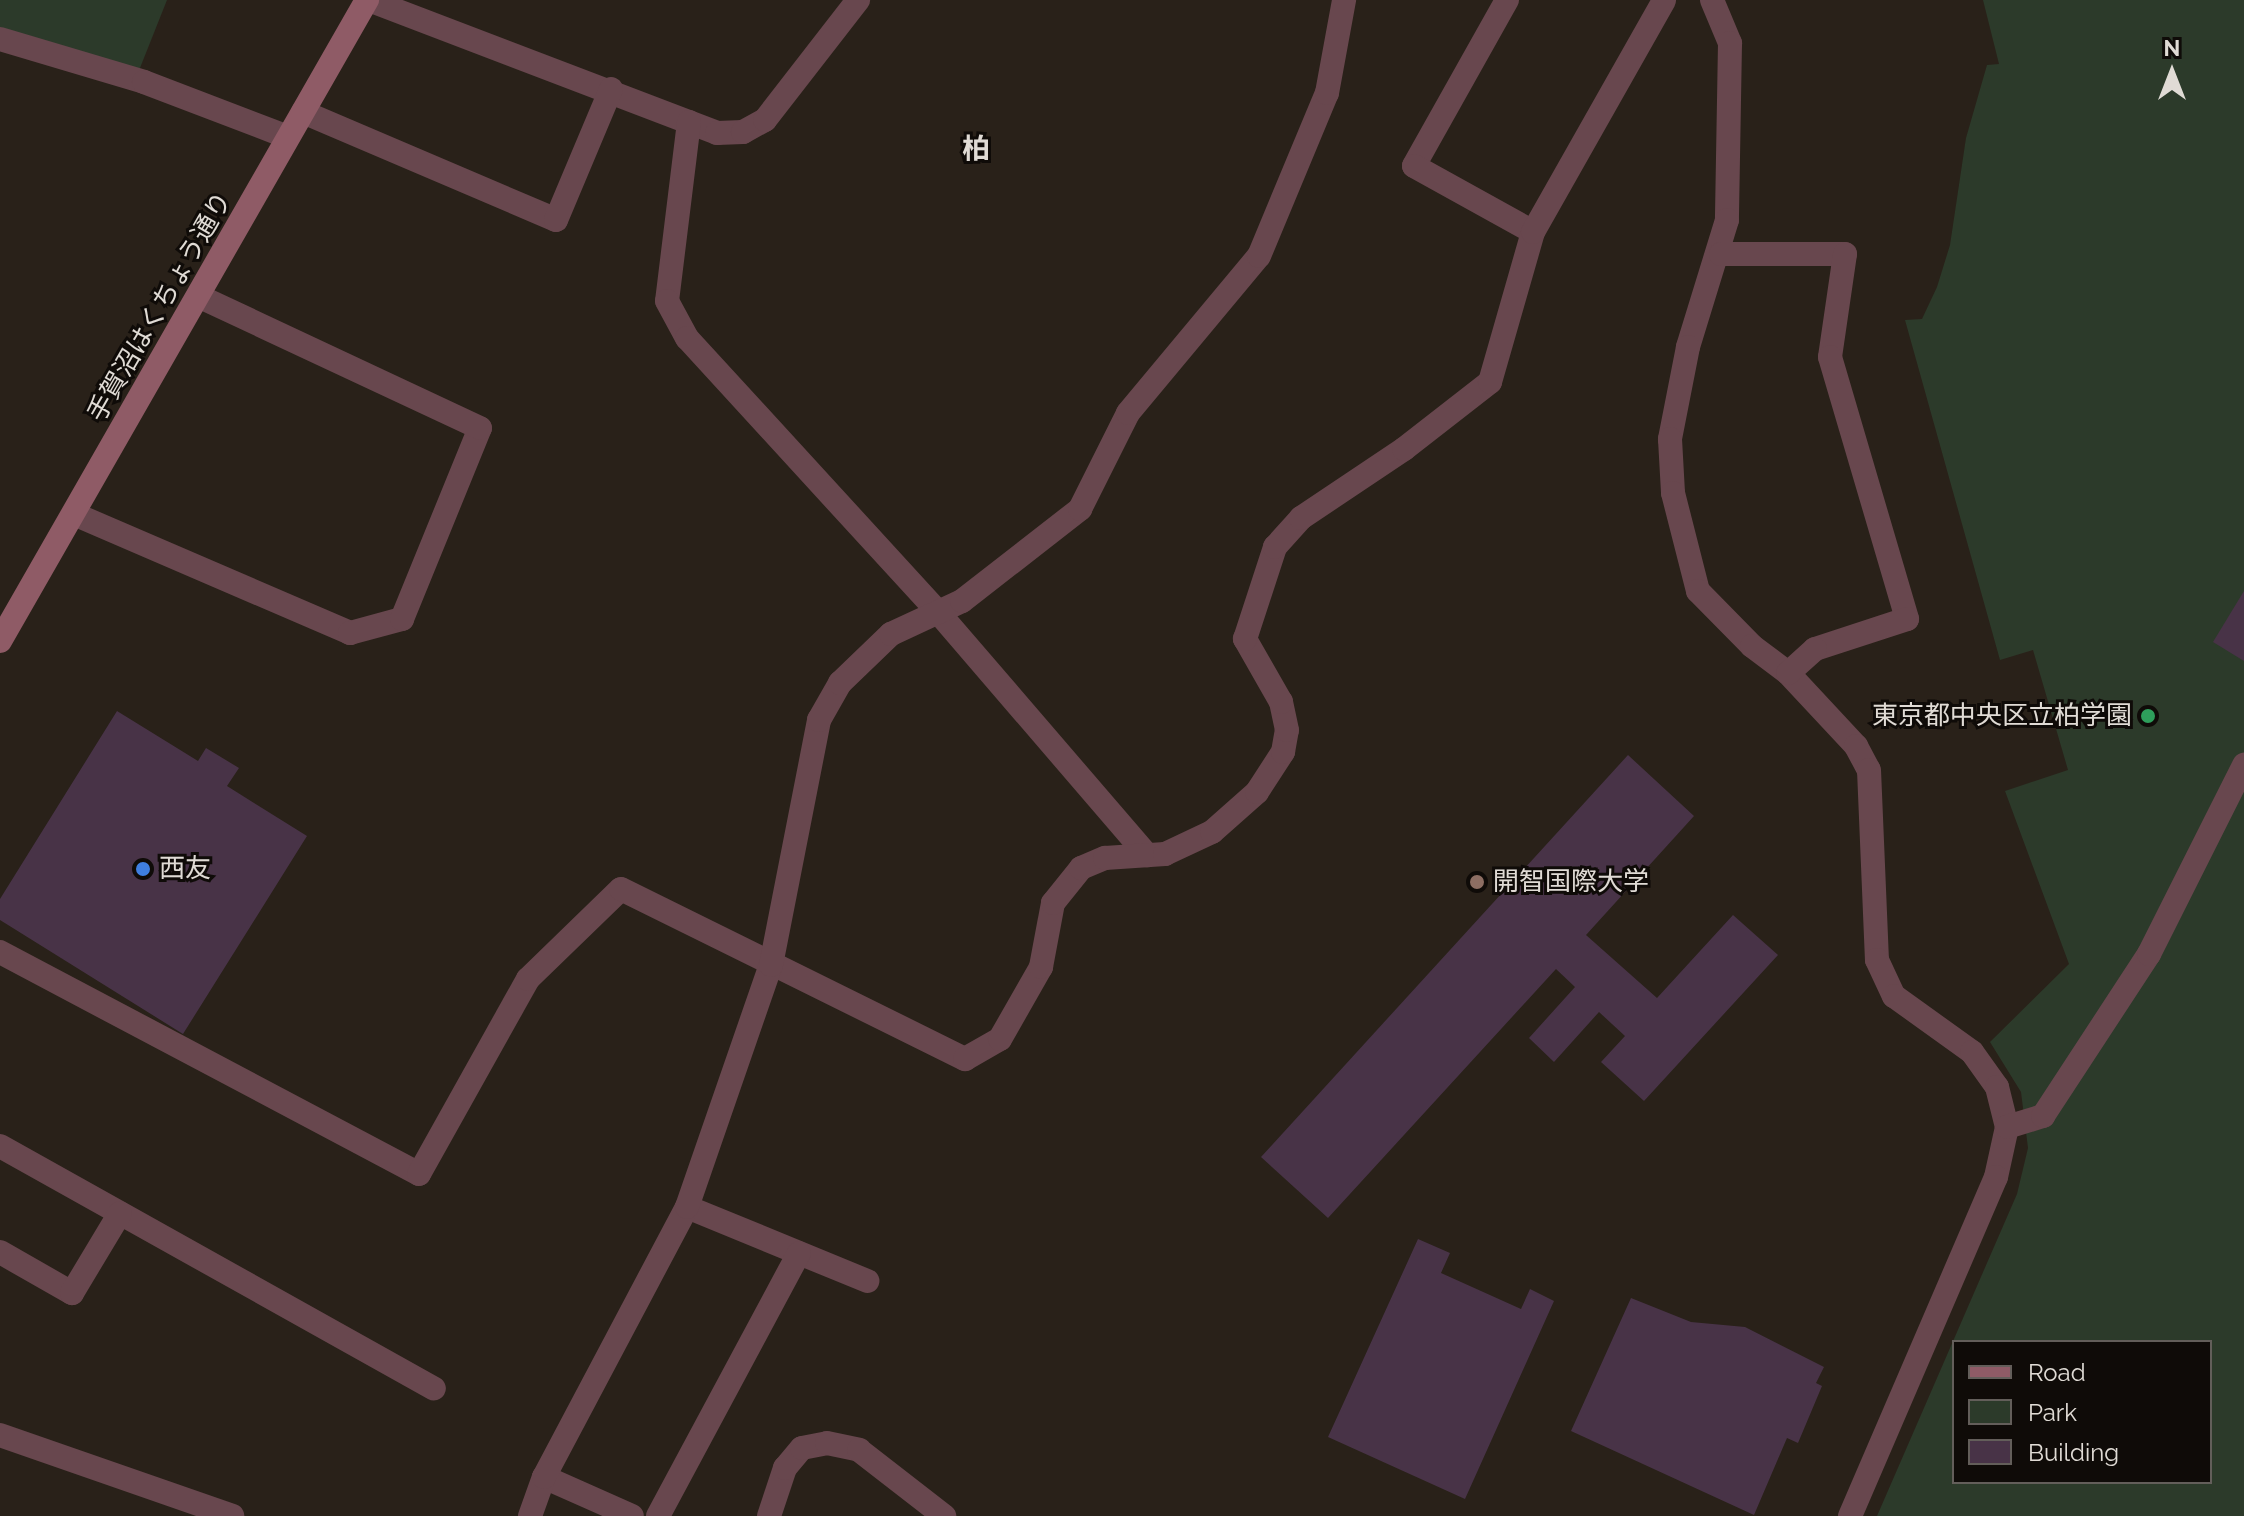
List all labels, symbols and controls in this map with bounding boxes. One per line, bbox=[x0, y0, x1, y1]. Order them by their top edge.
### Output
north arrow bbox=[2132, 32, 2212, 112]
text: N bbox=[2164, 35, 2180, 61]
district label: 柏 bbox=[962, 132, 990, 166]
street label: 手賀沼はくちょう通り bbox=[81, 187, 239, 427]
place label: 東京都中央区立柏学園 bbox=[1872, 700, 2132, 732]
marker: 東京都中央区立柏学園 bbox=[2139, 707, 2157, 725]
place label: 西友 bbox=[159, 853, 211, 885]
marker: 西友 bbox=[134, 860, 152, 878]
place label: 開智国際大学 bbox=[1493, 866, 1649, 898]
marker: 開智国際大学 bbox=[1468, 873, 1486, 891]
legend bbox=[1952, 1340, 2212, 1484]
text: Road bbox=[2028, 1358, 2086, 1387]
text: Park bbox=[2028, 1398, 2077, 1427]
text: Building bbox=[2028, 1438, 2119, 1467]

